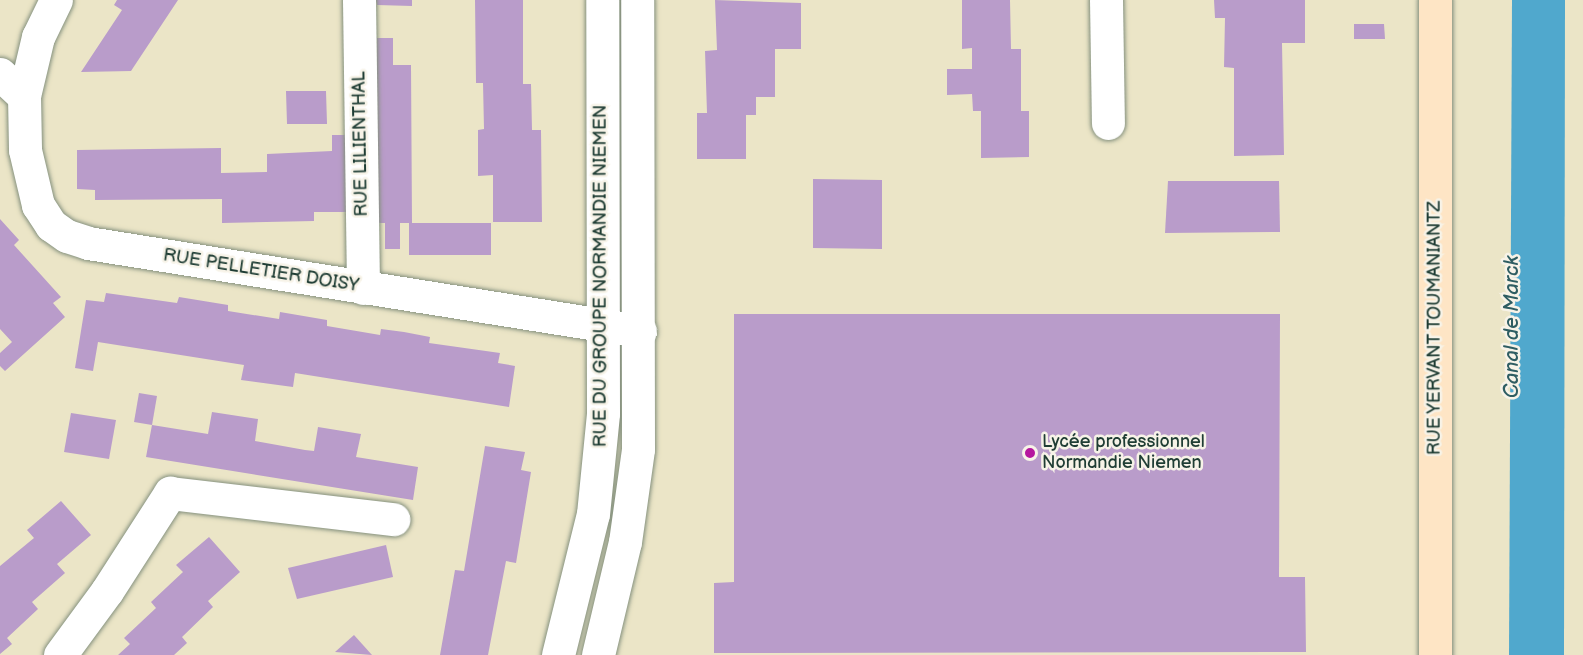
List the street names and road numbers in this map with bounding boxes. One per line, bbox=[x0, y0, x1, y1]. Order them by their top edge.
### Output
street label: RUE LILIENTHAL bbox=[349, 71, 373, 217]
street label: RUE DU GROUPE NORMANDIE NIEMEN bbox=[590, 105, 612, 447]
street label: RUE YERVANT TOUMANIANTZ bbox=[1424, 200, 1446, 456]
street label: RUE PELLETIER DOISY bbox=[162, 245, 360, 297]

